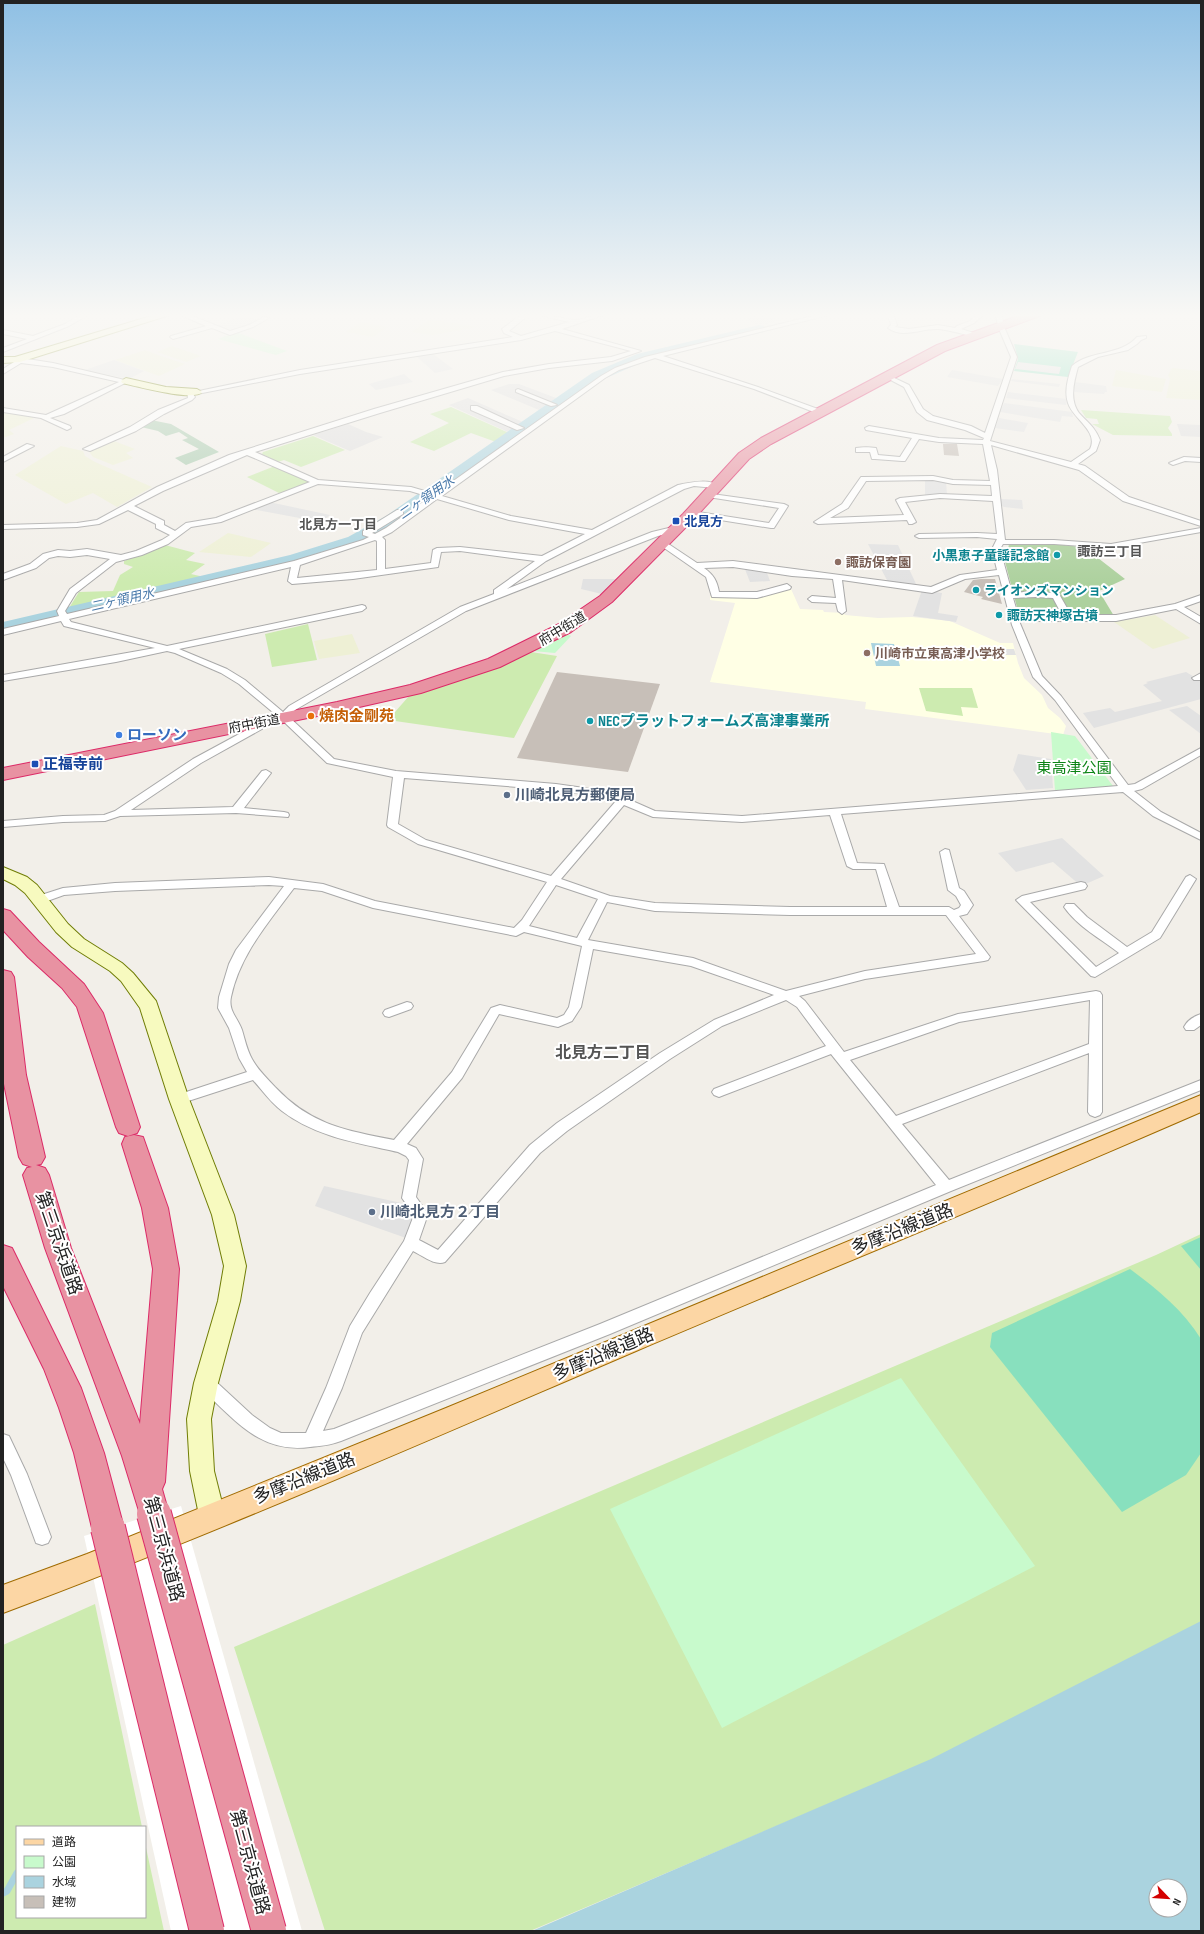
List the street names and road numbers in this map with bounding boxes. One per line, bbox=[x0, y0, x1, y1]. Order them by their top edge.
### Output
street label: 府中街道 bbox=[536, 609, 589, 649]
street label: 府中街道 bbox=[227, 711, 281, 737]
street label: 第三京浜道路 bbox=[31, 1189, 86, 1298]
street label: 多摩沿線道路 bbox=[848, 1199, 956, 1259]
street label: 多摩沿線道路 bbox=[549, 1324, 657, 1385]
street label: 多摩沿線道路 bbox=[250, 1448, 358, 1508]
street label: 第三京浜道路 bbox=[139, 1494, 188, 1604]
street label: 第三京浜道路 bbox=[225, 1807, 274, 1917]

